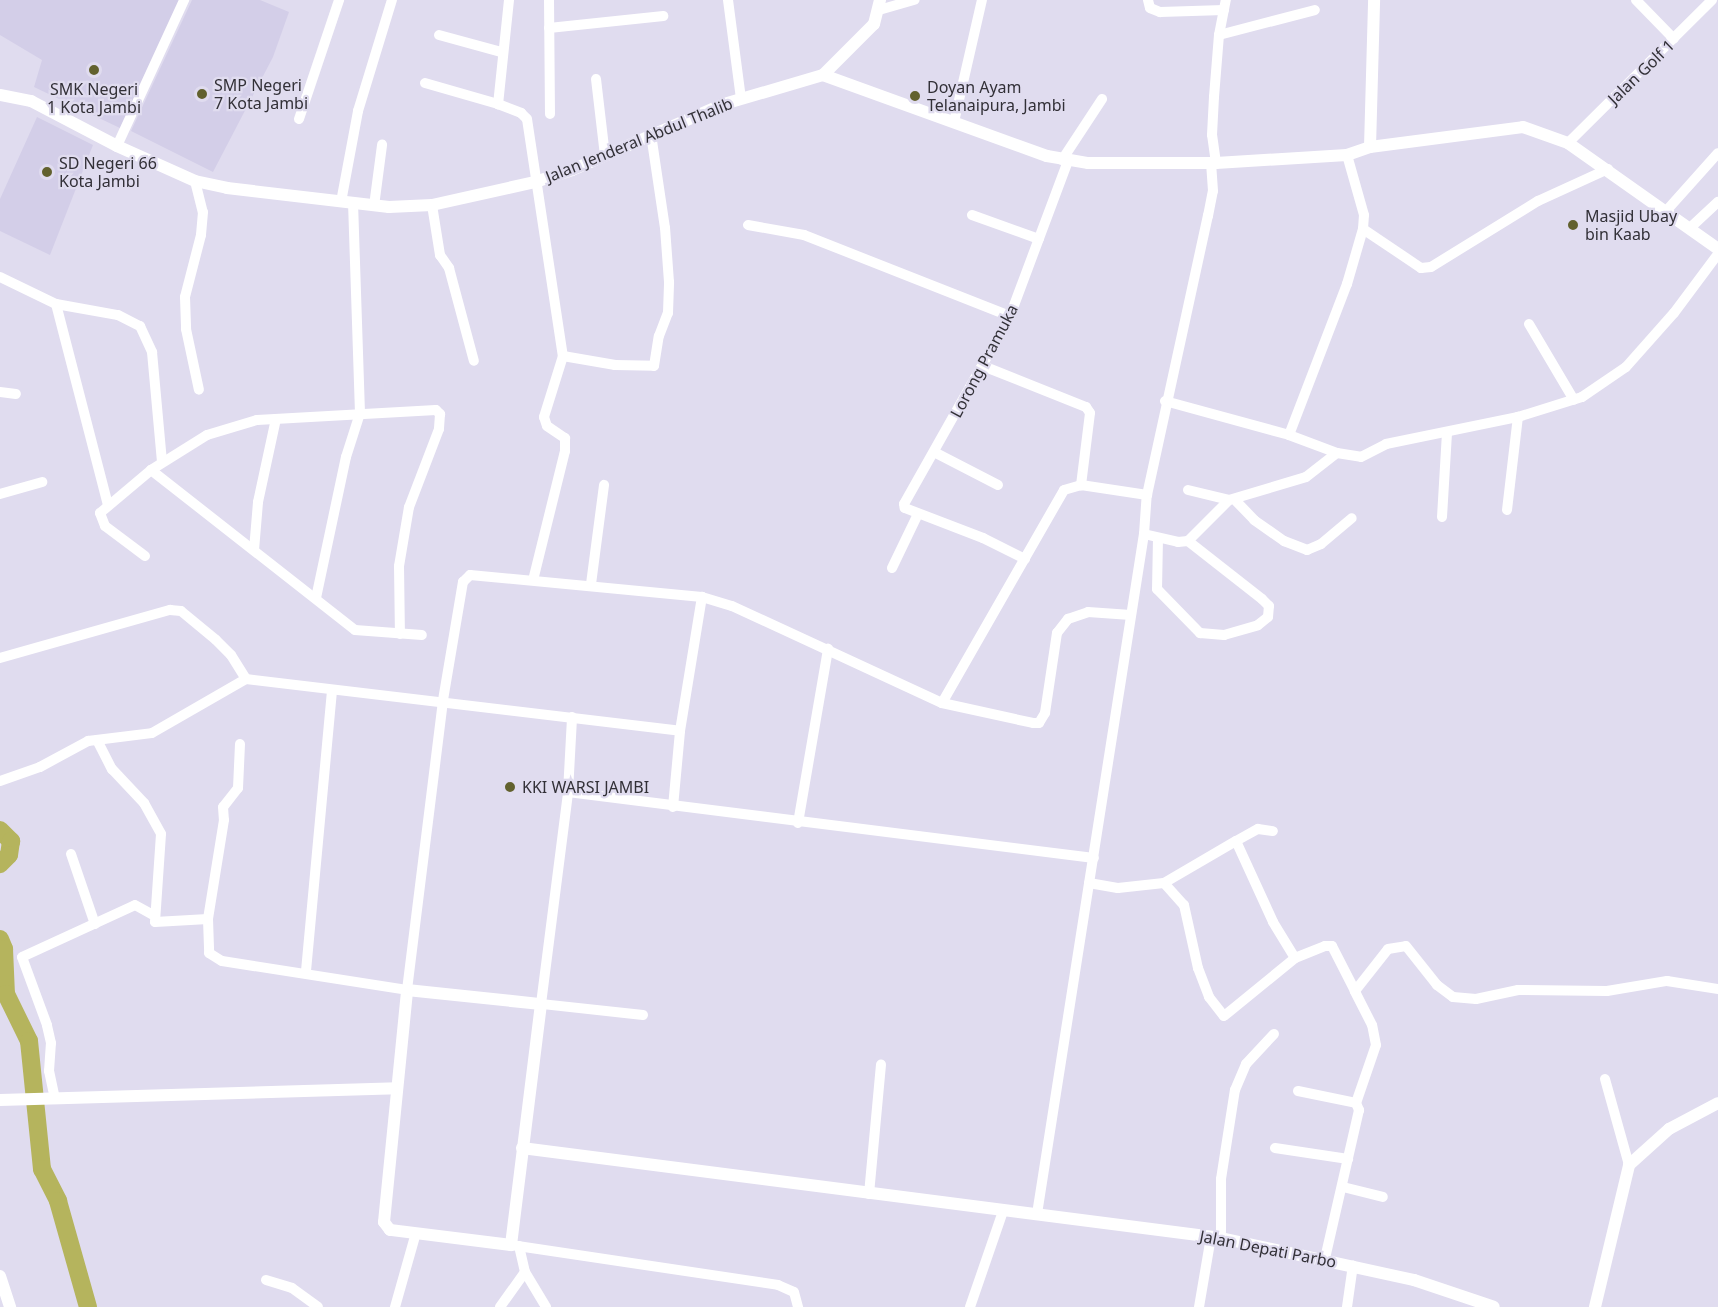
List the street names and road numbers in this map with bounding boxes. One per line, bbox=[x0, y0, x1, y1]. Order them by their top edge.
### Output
street label: Jalan Golf 1 bbox=[1604, 36, 1678, 108]
street label: Jalan Jenderal Abdul Thalib bbox=[543, 94, 735, 186]
street label: Lorong Pramuka bbox=[946, 301, 1022, 421]
street label: Jalan Depati Parbo bbox=[1198, 1226, 1338, 1272]

